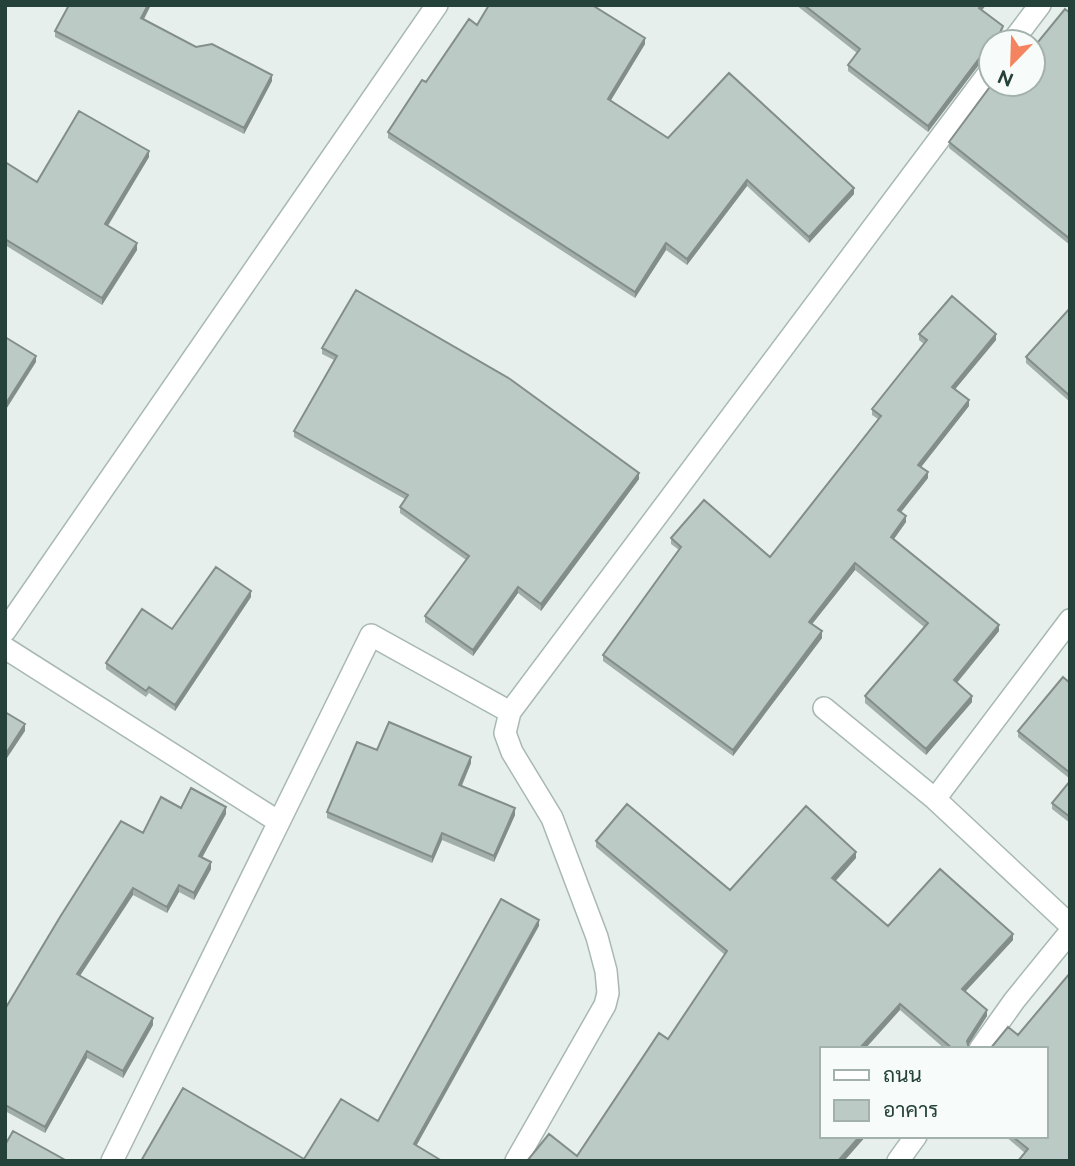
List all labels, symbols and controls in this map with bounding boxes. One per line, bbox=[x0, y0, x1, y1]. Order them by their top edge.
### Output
north arrow bbox=[977, 28, 1047, 98]
text: N bbox=[994, 66, 1016, 92]
legend bbox=[820, 1047, 1047, 1138]
text: ถนน bbox=[883, 1062, 922, 1087]
text: อาคาร bbox=[883, 1097, 939, 1122]

